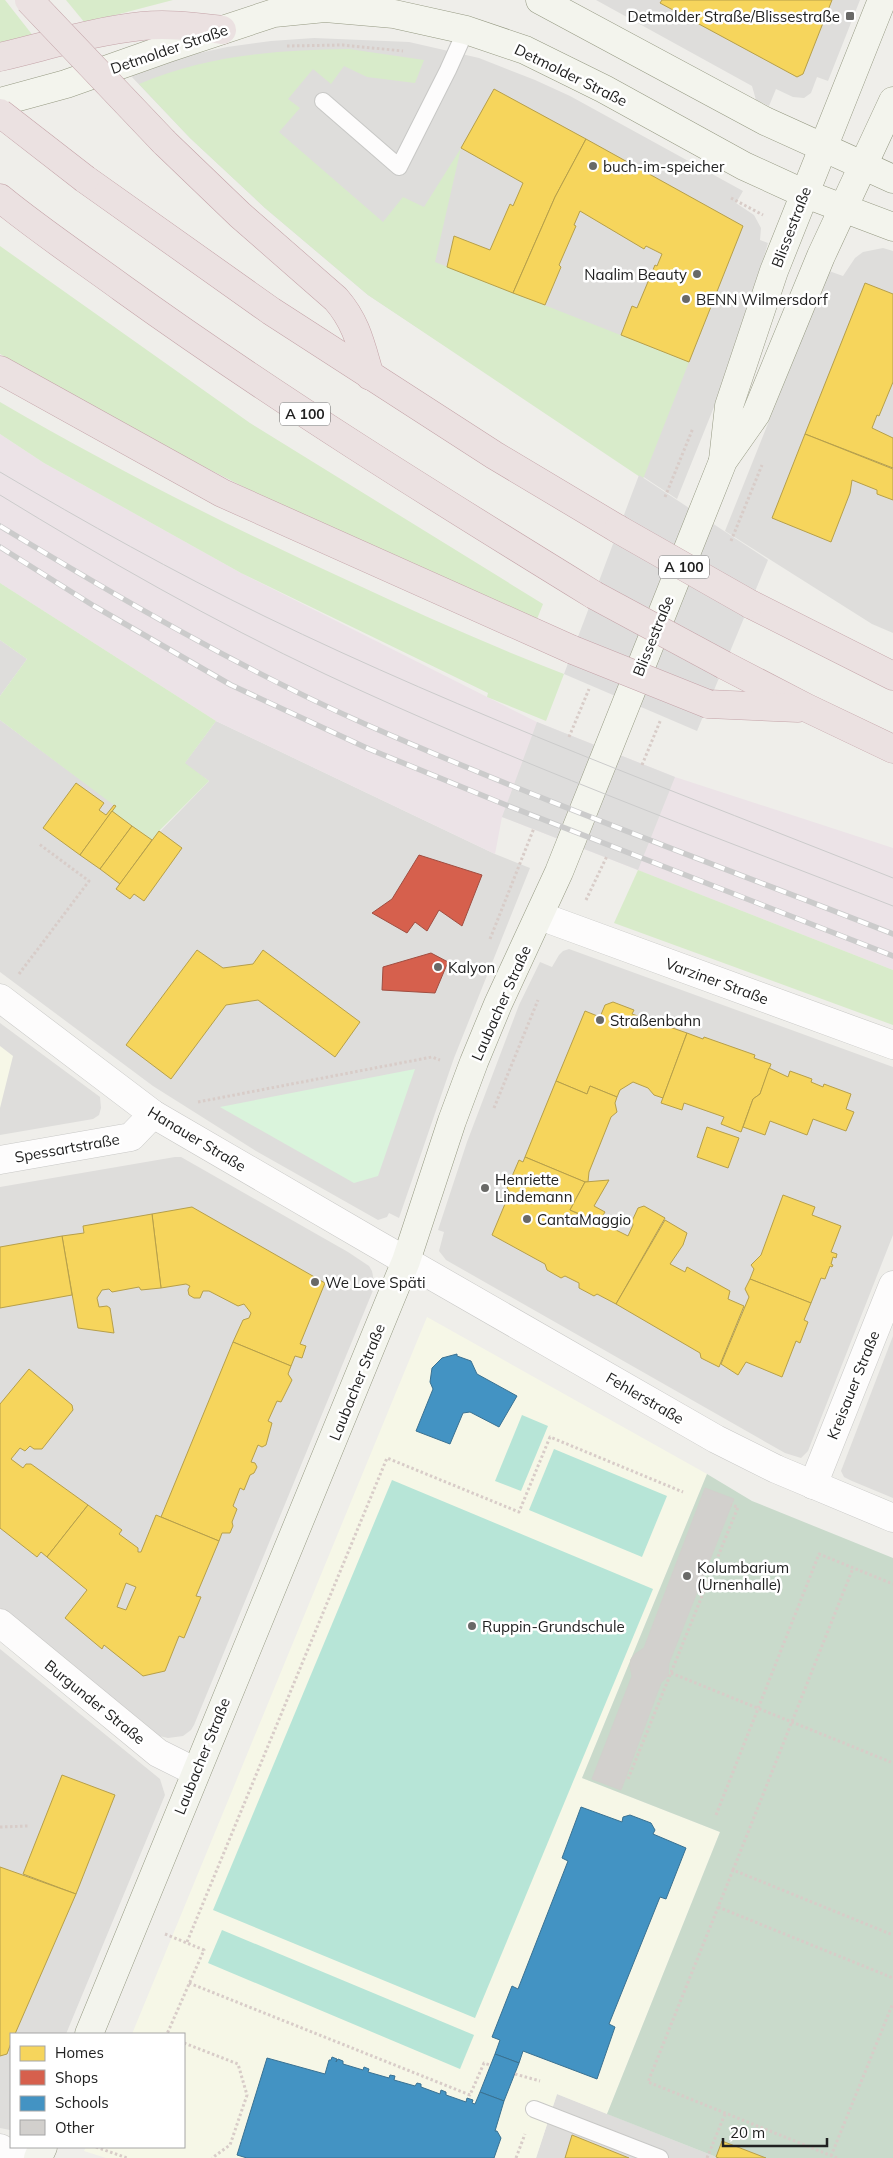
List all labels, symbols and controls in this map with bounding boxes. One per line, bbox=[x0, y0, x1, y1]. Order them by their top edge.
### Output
place label: Detmolder Straße/Blissestraße bbox=[628, 7, 840, 26]
marker: Detmolder Straße/Blissestraße bbox=[844, 10, 856, 22]
street label: Detmolder Straße bbox=[108, 20, 230, 78]
street label: Detmolder Straße bbox=[512, 39, 630, 111]
place label: buch-im-speicher bbox=[603, 157, 725, 176]
marker: buch-im-speicher bbox=[587, 160, 599, 172]
street label: Blissestraße bbox=[767, 184, 815, 270]
place label: Naalim Beauty bbox=[584, 265, 687, 284]
marker: Naalim Beauty bbox=[691, 268, 703, 280]
place label: BENN Wilmersdorf bbox=[696, 290, 829, 309]
marker: BENN Wilmersdorf bbox=[680, 293, 692, 305]
road number: A 100 bbox=[280, 402, 330, 426]
road number: A 100 bbox=[659, 556, 709, 578]
street label: Blissestraße bbox=[628, 593, 678, 679]
street label: Laubacher Straße bbox=[467, 942, 535, 1064]
street label: Varziner Straße bbox=[663, 954, 771, 1008]
place label: Kalyon bbox=[448, 958, 495, 977]
marker: Kalyon bbox=[432, 961, 444, 973]
place label: Straßenbahn bbox=[610, 1011, 701, 1030]
marker: Straßenbahn bbox=[594, 1014, 606, 1026]
street label: Hanauer Straße bbox=[145, 1102, 249, 1176]
street label: Spessartstraße bbox=[13, 1129, 121, 1167]
place label: Henriette Lindemann bbox=[495, 1170, 572, 1206]
marker: Henriette Lindemann bbox=[479, 1182, 491, 1194]
place label: CantaMaggio bbox=[537, 1210, 631, 1229]
marker: CantaMaggio bbox=[521, 1213, 533, 1225]
place label: We Love Späti bbox=[325, 1273, 426, 1292]
marker: We Love Späti bbox=[309, 1276, 321, 1288]
street label: Laubacher Straße bbox=[325, 1321, 389, 1443]
street label: Kreisauer Straße bbox=[822, 1328, 884, 1442]
street label: Fehlerstraße bbox=[603, 1368, 687, 1428]
place label: Kolumbarium (Urnenhalle) bbox=[697, 1558, 789, 1594]
marker: Kolumbarium (Urnenhalle) bbox=[681, 1570, 693, 1582]
place label: Ruppin-Grundschule bbox=[482, 1617, 625, 1636]
marker: Ruppin-Grundschule bbox=[466, 1620, 478, 1632]
street label: Burgunder Straße bbox=[41, 1656, 149, 1748]
street label: Laubacher Straße bbox=[170, 1695, 234, 1817]
legend bbox=[10, 2033, 185, 2148]
text: Homes bbox=[55, 2043, 104, 2062]
text: Shops bbox=[55, 2068, 98, 2087]
text: Schools bbox=[55, 2093, 109, 2112]
scale bar bbox=[723, 2116, 827, 2148]
text: Other bbox=[55, 2118, 95, 2137]
text: 20 m bbox=[730, 2123, 765, 2142]

